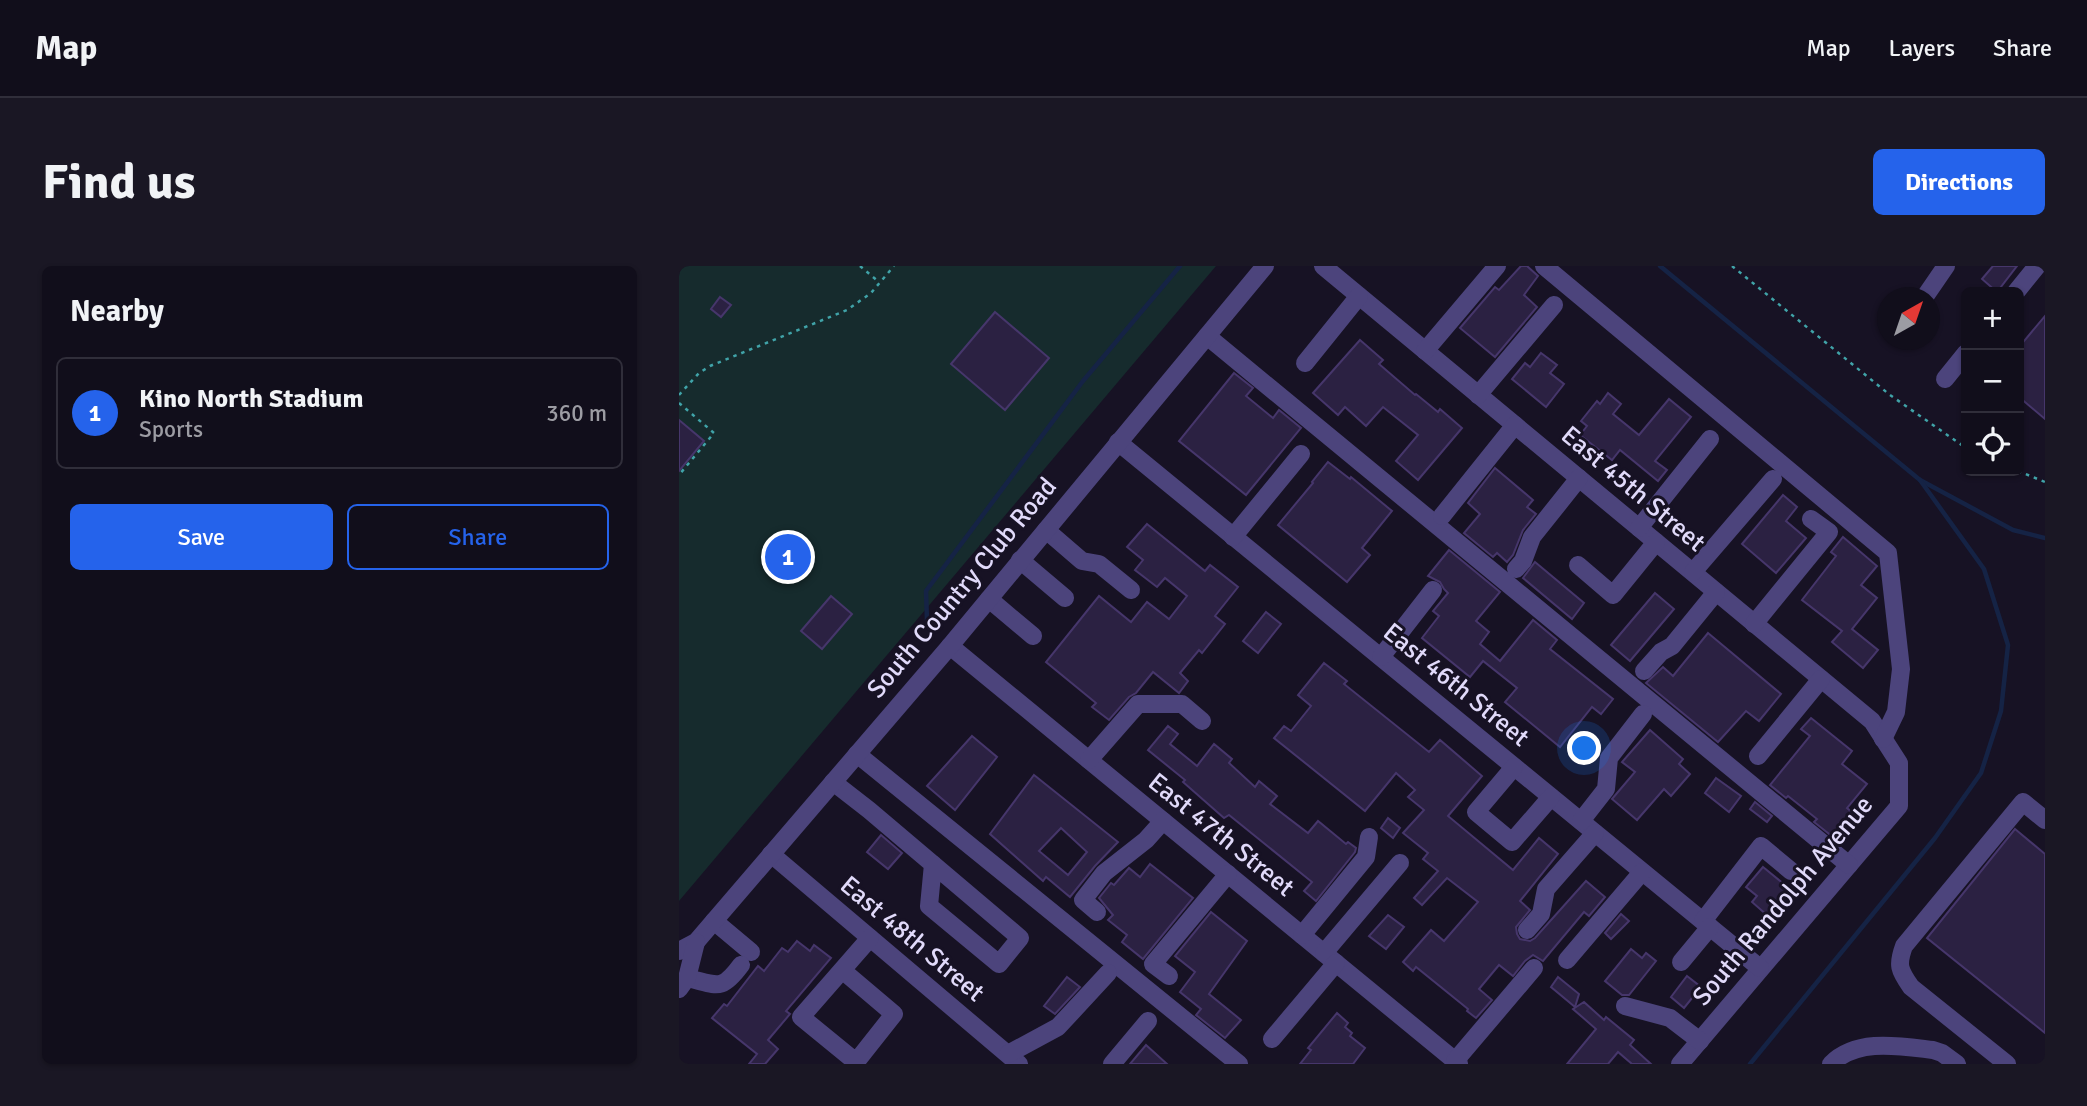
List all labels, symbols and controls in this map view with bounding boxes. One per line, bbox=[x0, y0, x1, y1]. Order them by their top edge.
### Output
text: Map bbox=[35, 28, 97, 69]
text: Map bbox=[1806, 33, 1851, 63]
text: Layers bbox=[1889, 33, 1955, 63]
text: Share bbox=[1993, 33, 2052, 63]
button: Directions bbox=[1873, 149, 2045, 215]
text: Find us bbox=[42, 152, 195, 212]
north arrow bbox=[1877, 287, 1940, 350]
map controls bbox=[1961, 287, 2024, 476]
button: + bbox=[1961, 287, 2024, 350]
text: Nearby bbox=[70, 293, 164, 330]
button: − bbox=[1961, 350, 2024, 413]
text: Kino North Stadium bbox=[139, 383, 363, 415]
text: 1 bbox=[89, 399, 101, 428]
text: 360 m bbox=[546, 399, 607, 428]
button: locate bbox=[1961, 413, 2024, 476]
text: Sports bbox=[139, 415, 203, 444]
street label: East 45th Street bbox=[1554, 419, 1712, 559]
street label: South Country Club Road bbox=[860, 471, 1064, 705]
button: Save bbox=[70, 504, 333, 570]
button: Share bbox=[347, 504, 609, 570]
pin: 1 bbox=[765, 531, 811, 583]
street label: East 46th Street bbox=[1376, 616, 1536, 754]
your location bbox=[1567, 731, 1601, 765]
street label: East 47th Street bbox=[1141, 766, 1301, 904]
street label: South Randolph Avenue bbox=[1686, 790, 1880, 1012]
street label: East 48th Street bbox=[833, 869, 991, 1009]

